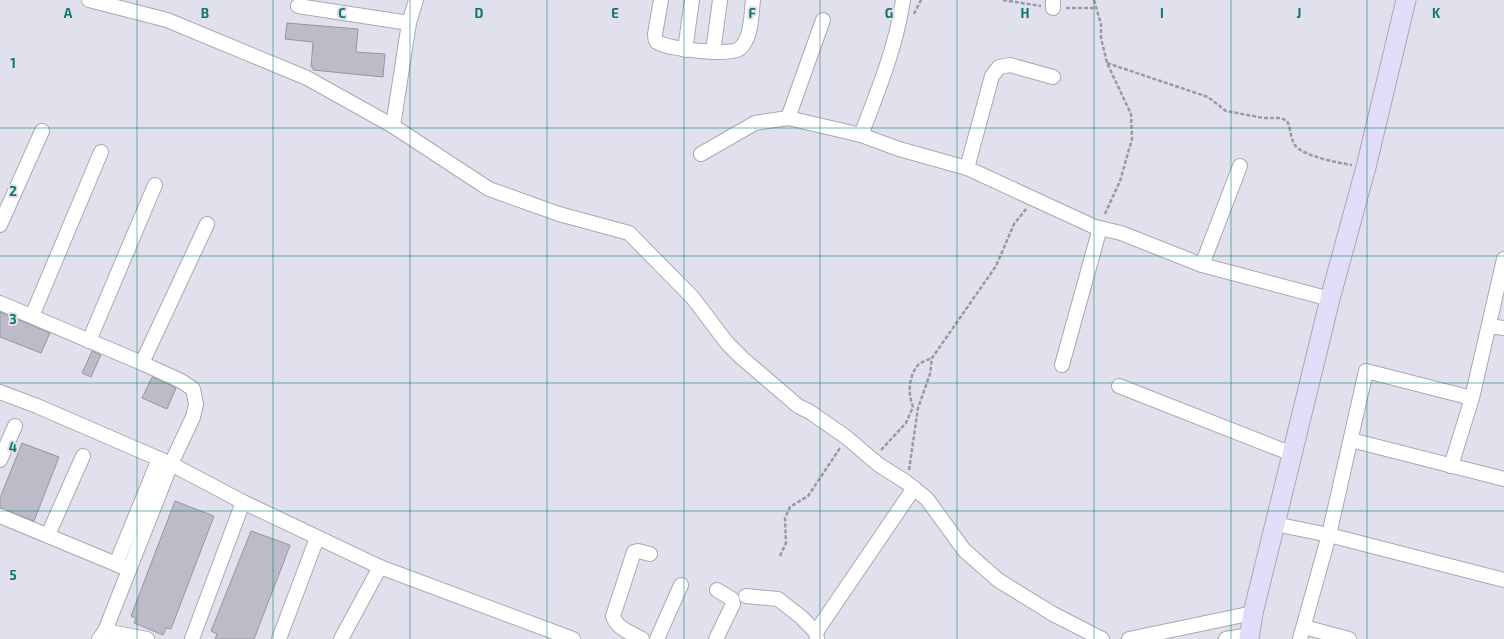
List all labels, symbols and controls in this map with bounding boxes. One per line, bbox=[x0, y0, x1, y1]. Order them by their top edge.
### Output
text: A bbox=[64, 5, 73, 21]
text: B bbox=[201, 5, 209, 21]
text: C bbox=[338, 5, 346, 21]
text: D bbox=[475, 5, 484, 21]
text: E bbox=[611, 5, 619, 21]
text: F bbox=[748, 5, 756, 21]
text: G bbox=[885, 5, 893, 21]
text: H bbox=[1021, 5, 1030, 21]
text: I bbox=[1160, 5, 1164, 21]
text: J bbox=[1297, 5, 1301, 21]
text: K bbox=[1432, 5, 1441, 21]
text: 1 bbox=[10, 55, 16, 71]
text: 2 bbox=[9, 183, 17, 199]
text: 3 bbox=[9, 311, 17, 327]
text: 4 bbox=[9, 439, 17, 455]
text: 5 bbox=[9, 567, 17, 583]

